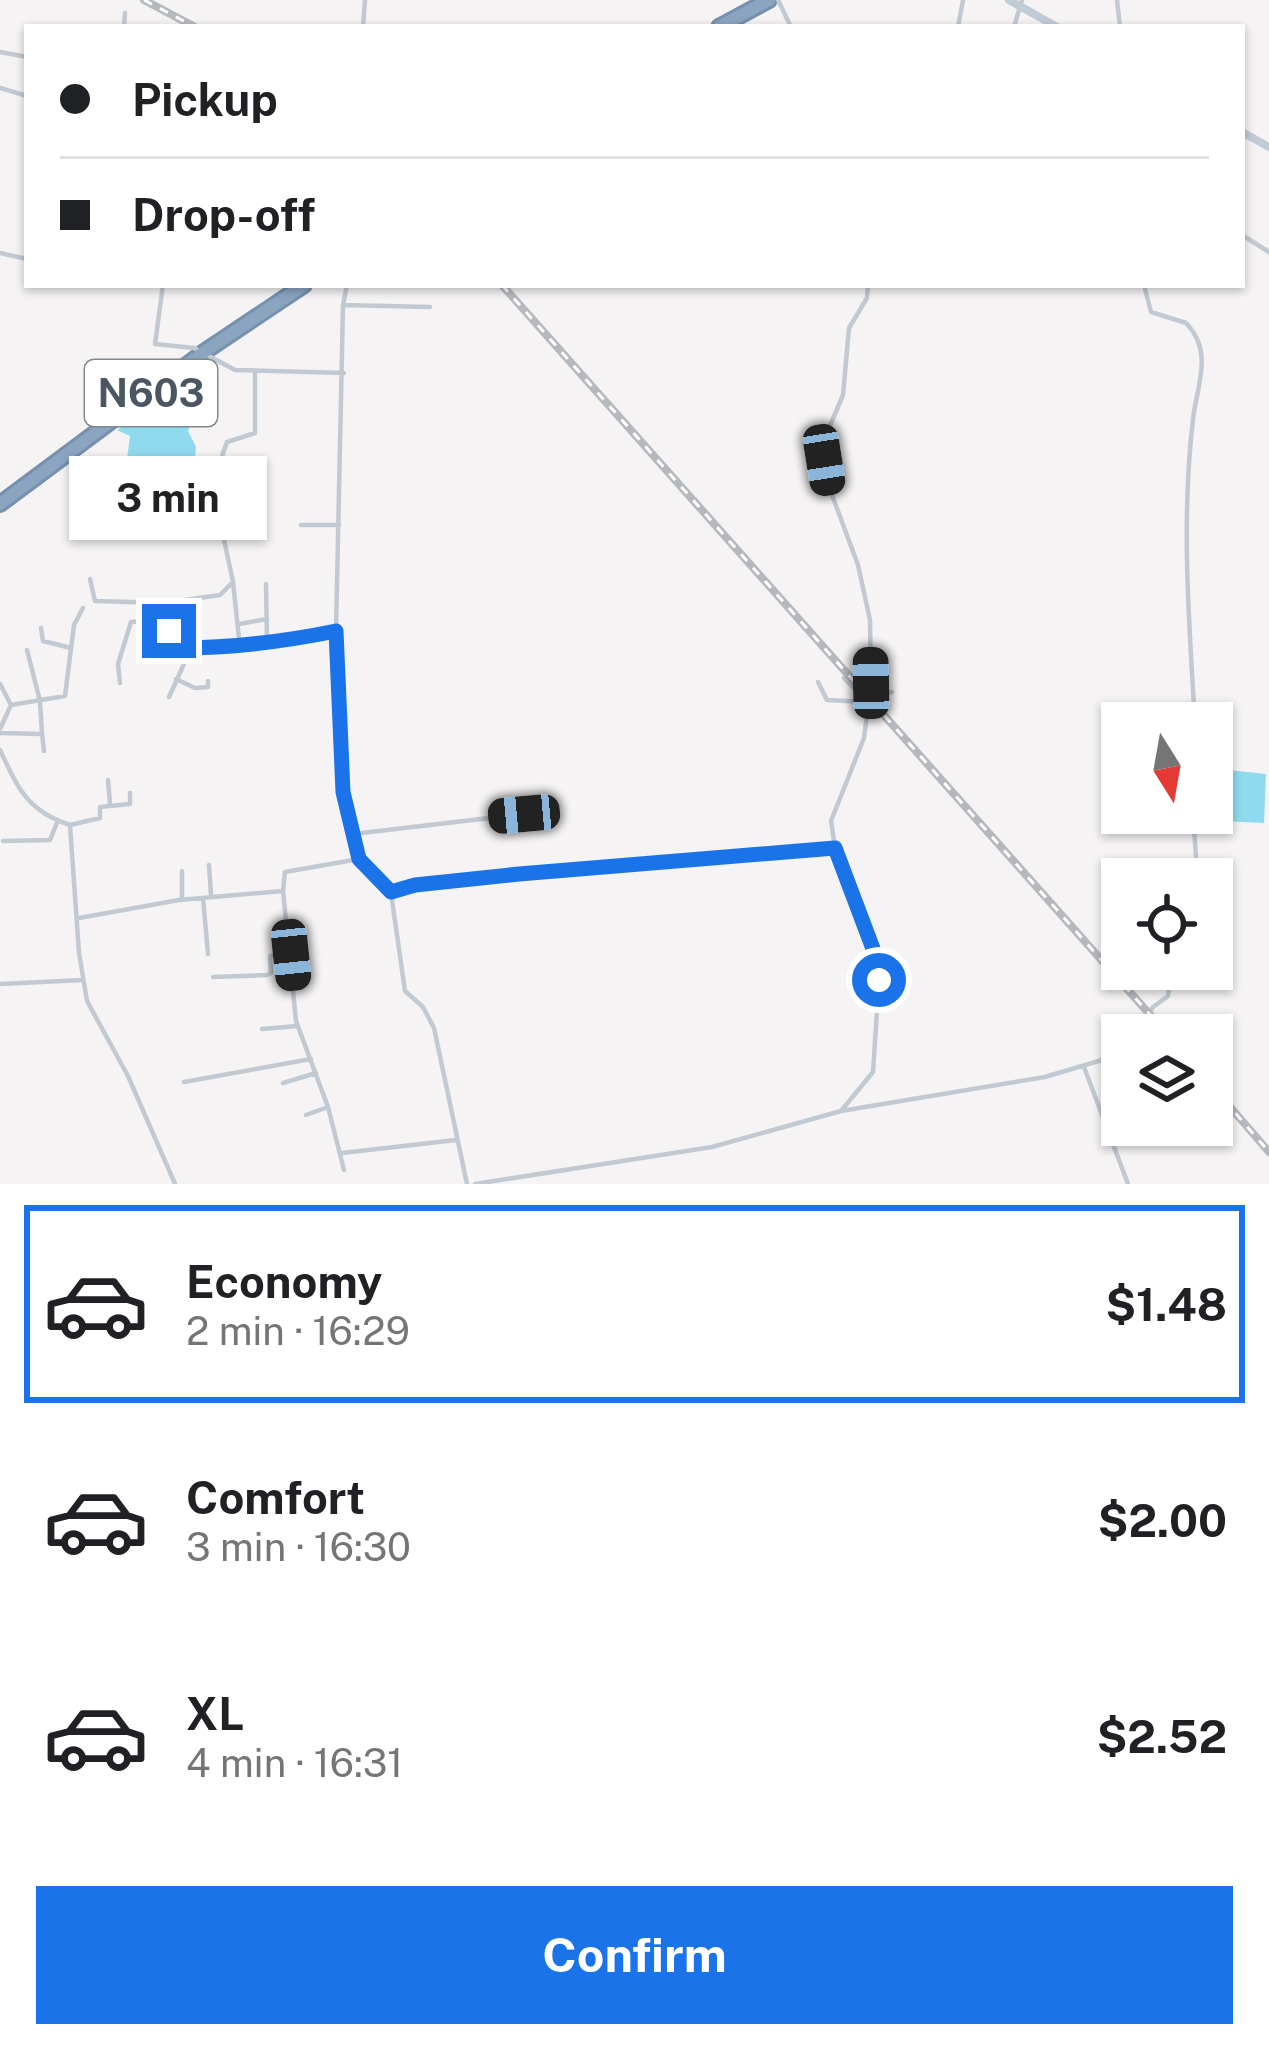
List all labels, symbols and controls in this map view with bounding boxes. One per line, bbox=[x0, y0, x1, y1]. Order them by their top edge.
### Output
text: Pickup bbox=[132, 73, 278, 126]
text: Drop-off bbox=[132, 188, 315, 241]
road number: N603 bbox=[85, 360, 217, 426]
car bbox=[801, 422, 847, 498]
callout: 3 min bbox=[70, 457, 268, 541]
text: 3 min bbox=[116, 475, 220, 521]
route end bbox=[142, 604, 196, 658]
car bbox=[852, 647, 890, 719]
north arrow bbox=[1101, 702, 1233, 834]
map controls bbox=[1101, 702, 1233, 1146]
car bbox=[487, 793, 561, 835]
button: locate bbox=[1101, 858, 1233, 990]
car bbox=[269, 917, 313, 993]
route start bbox=[852, 953, 906, 1007]
button: layers bbox=[1101, 1014, 1233, 1146]
icon: car bbox=[42, 1250, 150, 1358]
text: Economy bbox=[186, 1255, 382, 1308]
text: $1.48 bbox=[1105, 1278, 1227, 1331]
text: 2 min · 16:29 bbox=[186, 1308, 410, 1354]
icon: car bbox=[42, 1466, 150, 1574]
text: Comfort bbox=[186, 1471, 365, 1524]
text: $2.00 bbox=[1098, 1494, 1227, 1547]
text: 3 min · 16:30 bbox=[186, 1524, 411, 1570]
icon: car bbox=[42, 1682, 150, 1790]
text: XL bbox=[186, 1687, 244, 1740]
text: $2.52 bbox=[1097, 1710, 1227, 1763]
text: 4 min · 16:31 bbox=[186, 1740, 403, 1786]
button: Confirm bbox=[36, 1886, 1233, 2024]

